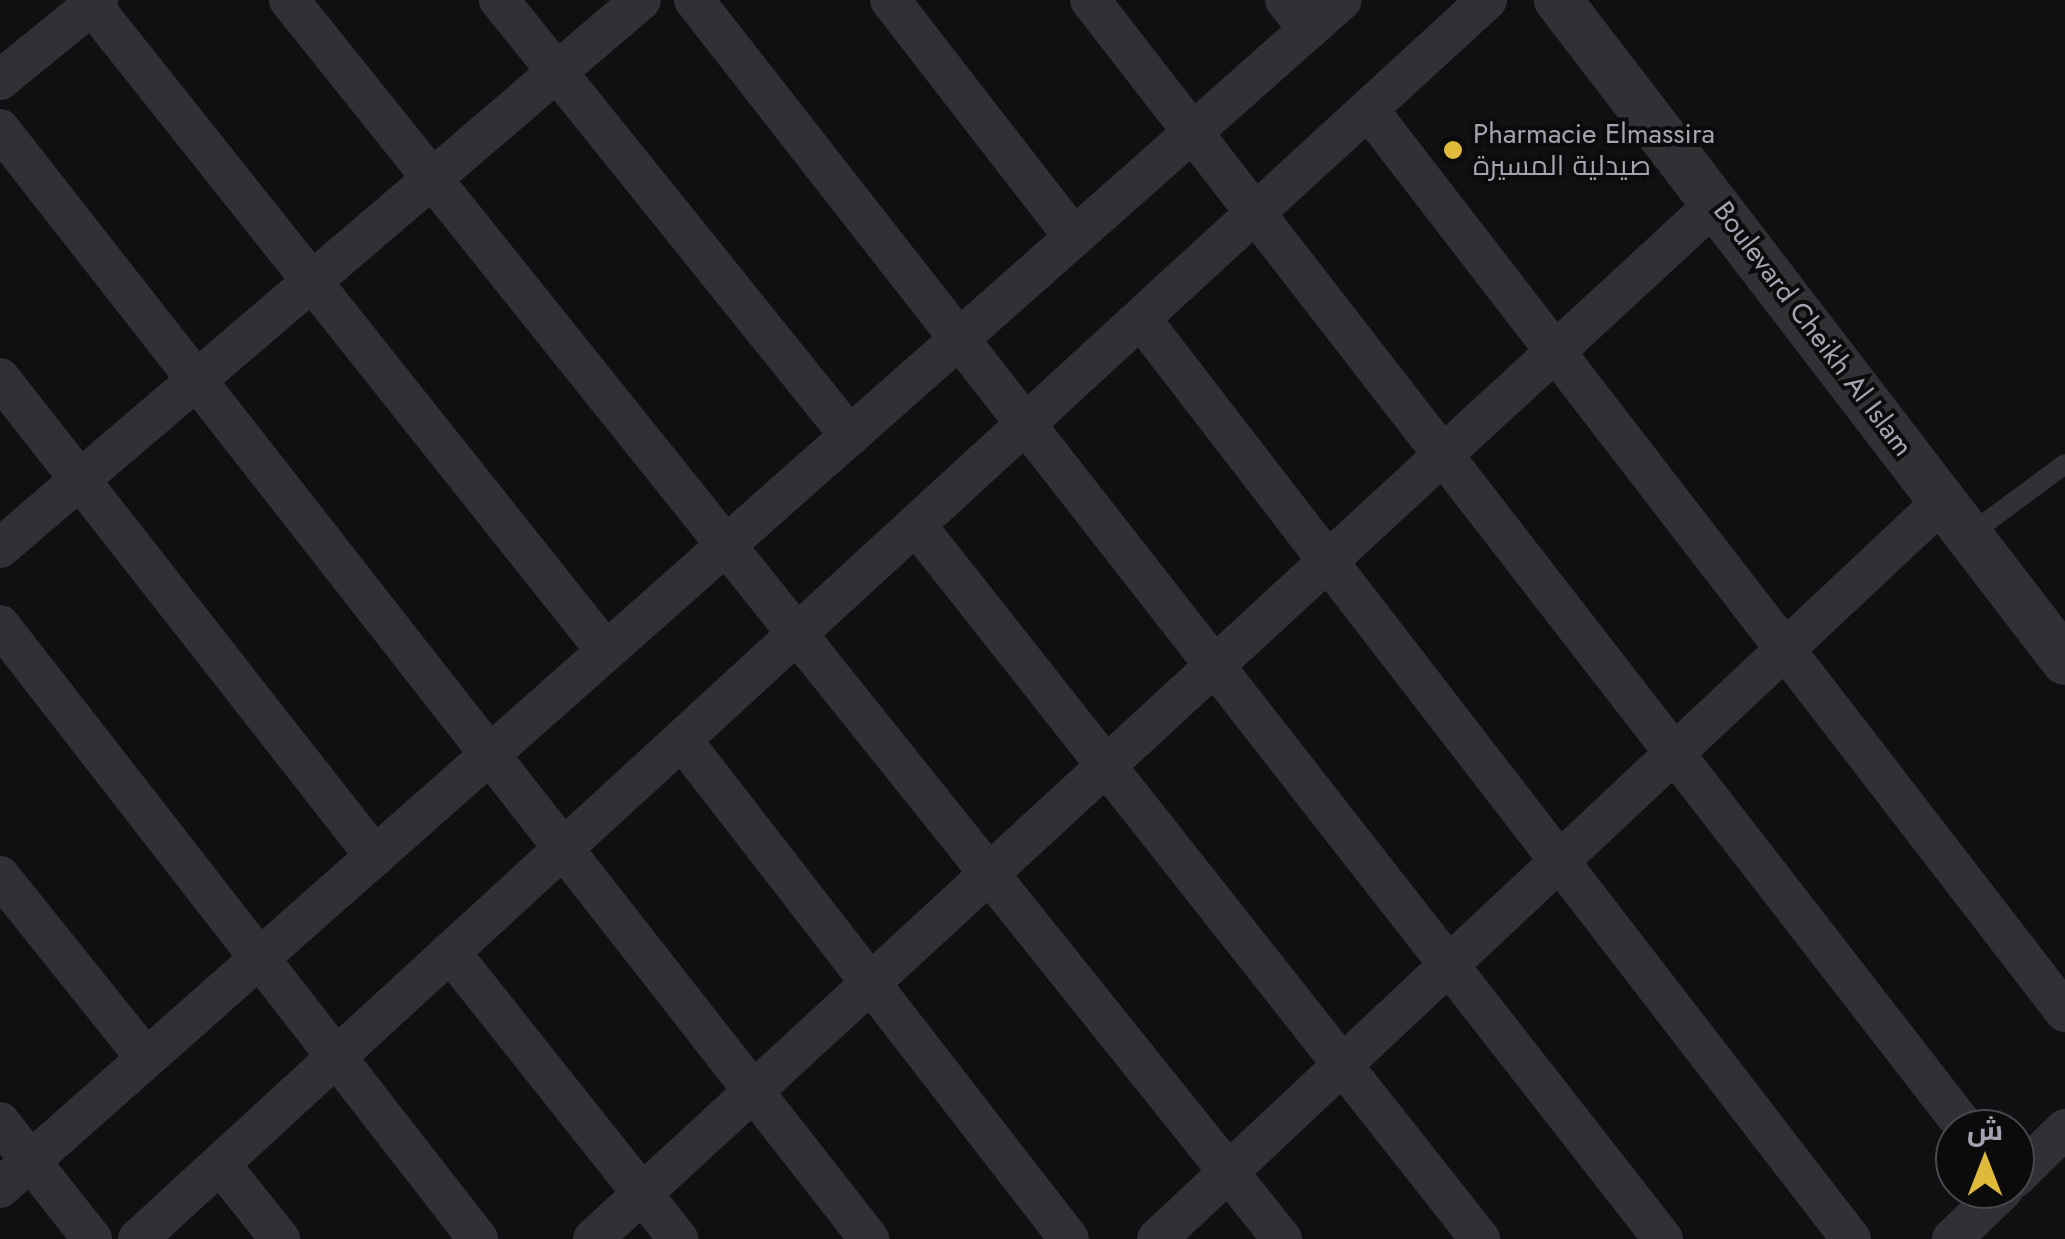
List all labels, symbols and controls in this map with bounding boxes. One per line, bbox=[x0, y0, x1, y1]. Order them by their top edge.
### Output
place label: Pharmacie Elmassira صيدلية المسيرة bbox=[1473, 117, 1715, 183]
marker: Pharmacie Elmassira صيدلية المسيرة bbox=[1442, 139, 1464, 161]
street label: Boulevard Cheikh Al Islam bbox=[1706, 195, 1920, 463]
north arrow bbox=[1935, 1109, 2035, 1209]
text: ش bbox=[1967, 1110, 2003, 1151]

